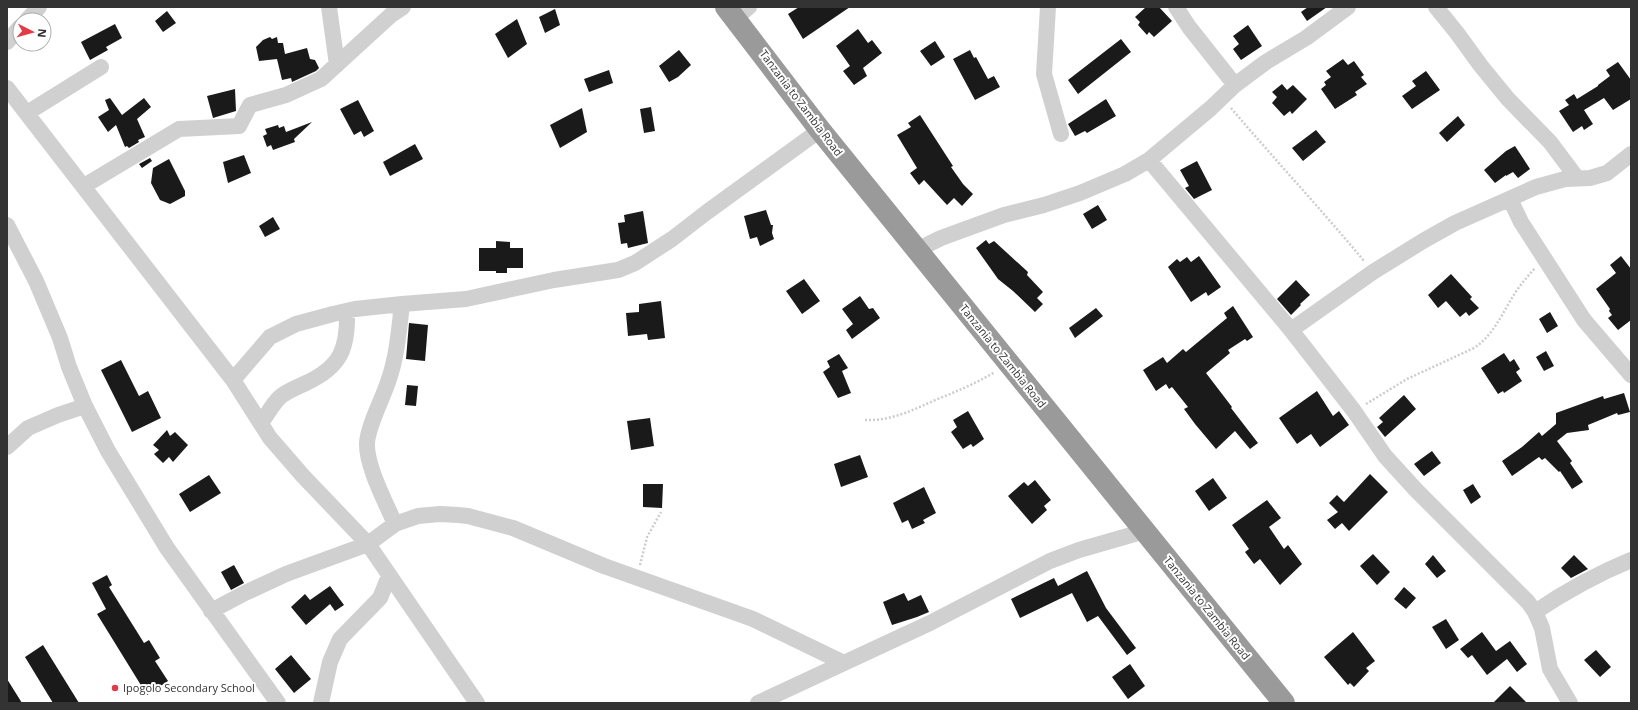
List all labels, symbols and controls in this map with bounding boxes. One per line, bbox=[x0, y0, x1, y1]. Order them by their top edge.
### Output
north arrow bbox=[12, 12, 52, 52]
text: N bbox=[35, 28, 50, 38]
street label: Tanzania to Zambia Road bbox=[756, 47, 846, 159]
street label: Tanzania to Zambia Road bbox=[957, 301, 1050, 411]
street label: Tanzania to Zambia Road bbox=[1161, 553, 1254, 663]
place label: Ipogolo Secondary School bbox=[123, 680, 255, 695]
marker: Ipogolo Secondary School bbox=[110, 683, 120, 693]

